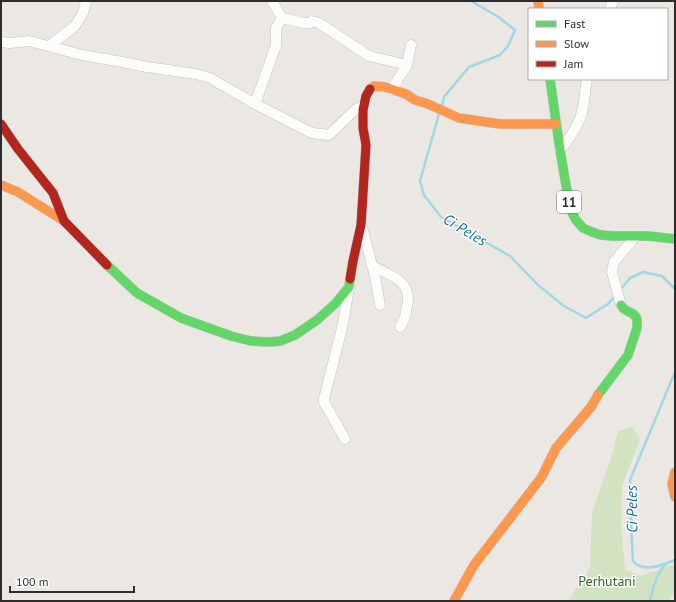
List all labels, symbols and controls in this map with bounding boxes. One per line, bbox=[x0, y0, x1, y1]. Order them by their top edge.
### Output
legend bbox=[528, 8, 668, 80]
text: Fast bbox=[564, 16, 585, 31]
text: Slow bbox=[564, 36, 589, 51]
text: Jam bbox=[563, 56, 583, 71]
road number: 11 bbox=[557, 191, 581, 213]
water label: Ci Peles bbox=[440, 209, 491, 250]
water label: Ci Peles bbox=[622, 485, 641, 533]
scale bar bbox=[10, 568, 134, 594]
park label: Perhutani bbox=[578, 572, 636, 590]
text: 100 m bbox=[16, 574, 49, 589]

